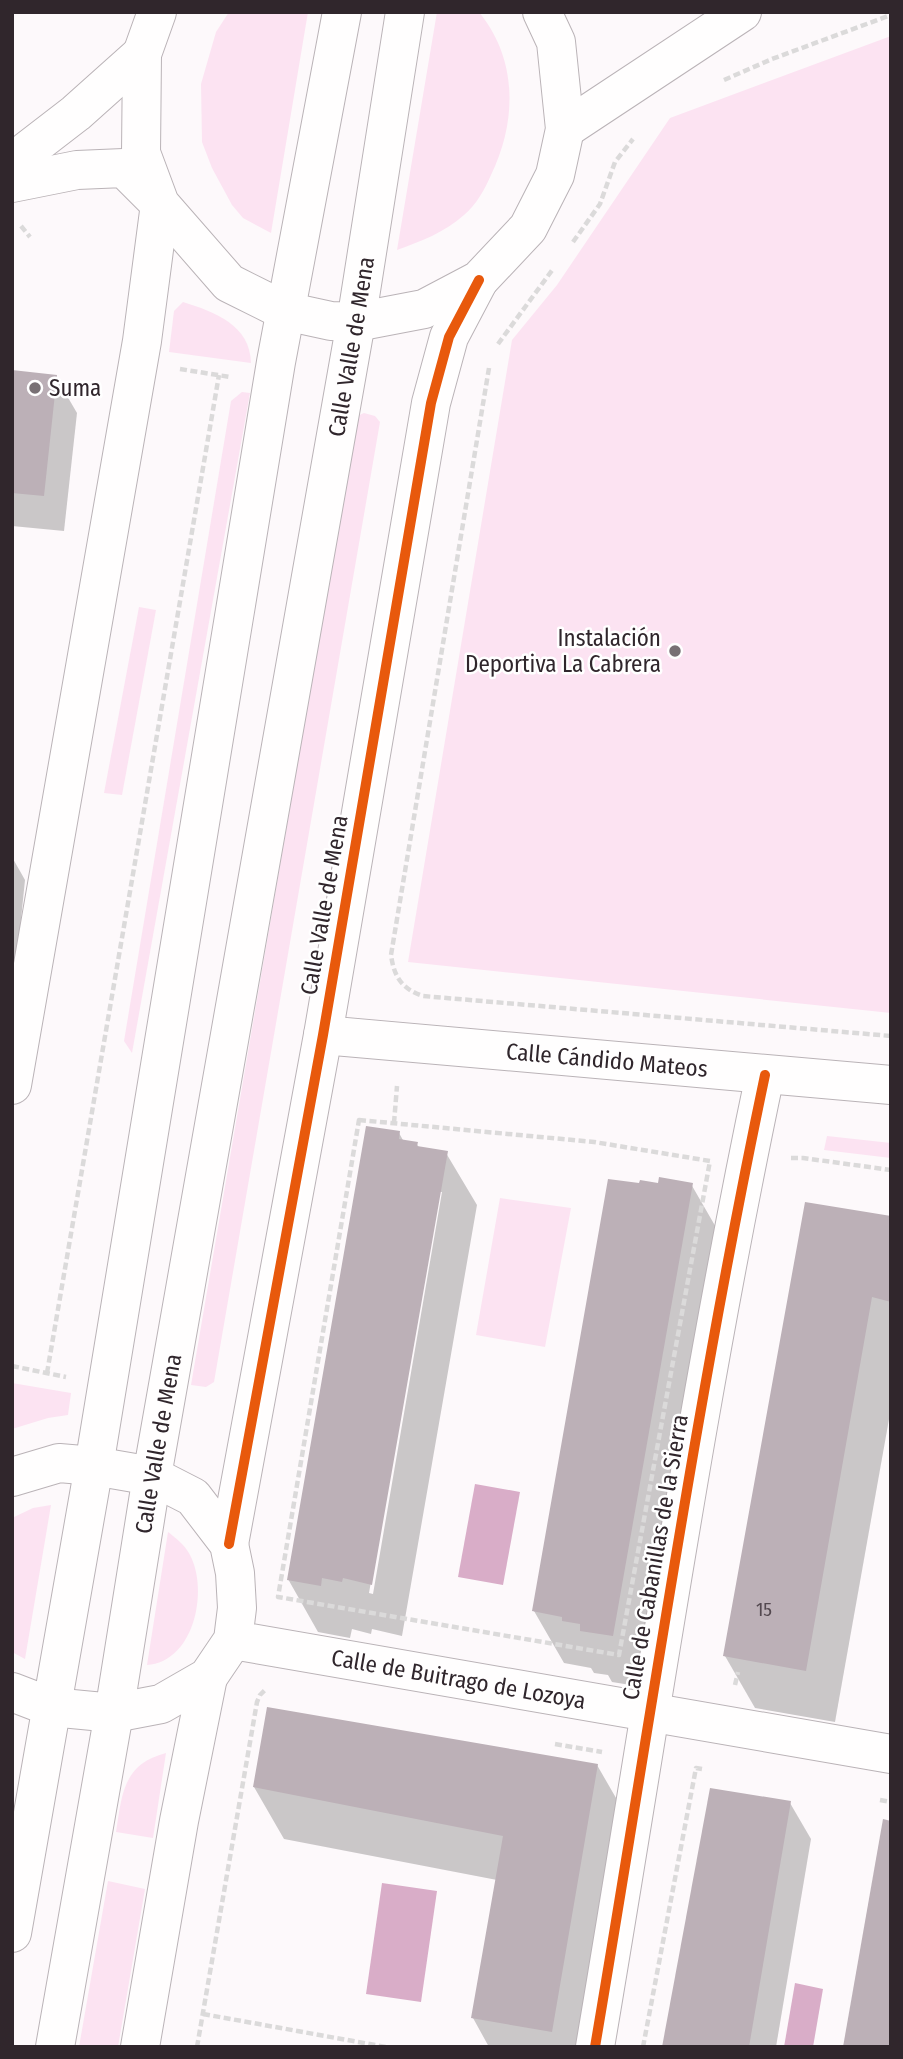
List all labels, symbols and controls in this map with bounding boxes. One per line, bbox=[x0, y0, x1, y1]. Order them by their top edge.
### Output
street label: Calle Valle de Mena bbox=[322, 255, 380, 439]
place label: Suma bbox=[49, 374, 101, 402]
marker: Suma bbox=[27, 380, 43, 396]
place label: Instalación Deportiva La Cabrera bbox=[465, 624, 661, 678]
marker: Instalación Deportiva La Cabrera bbox=[667, 643, 683, 659]
street label: Calle Valle de Mena bbox=[294, 813, 354, 997]
street label: Calle Cándido Mateos bbox=[505, 1037, 709, 1083]
street label: Calle Valle de Mena bbox=[129, 1352, 187, 1536]
street label: Calle de Cabanillas de la Sierra bbox=[616, 1412, 694, 1702]
house number: 15 bbox=[756, 1598, 772, 1621]
street label: Calle de Buitrago de Lozoya bbox=[329, 1643, 588, 1715]

